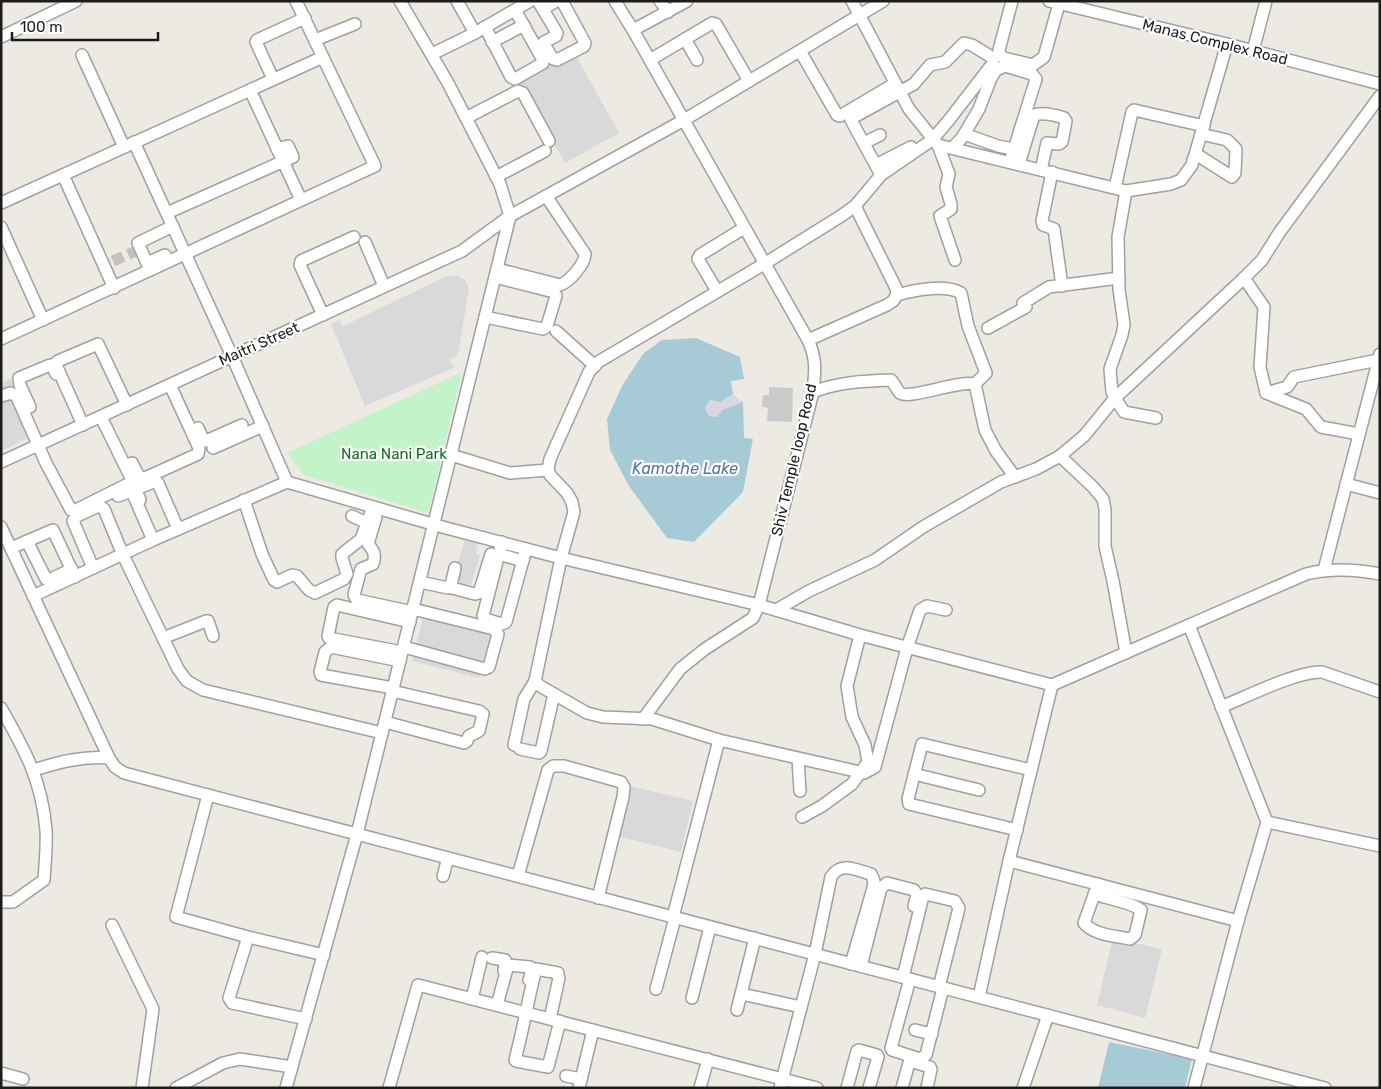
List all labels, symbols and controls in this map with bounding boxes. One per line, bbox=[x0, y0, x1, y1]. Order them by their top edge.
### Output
scale bar bbox=[12, 10, 159, 42]
street label: Manas Complex Road bbox=[1141, 15, 1289, 69]
text: 100 m bbox=[20, 18, 62, 36]
street label: Maitri Street bbox=[216, 318, 302, 370]
street label: Shiv Temple loop Road bbox=[768, 382, 820, 538]
park label: Nana Nani Park bbox=[341, 445, 447, 463]
water label: Kamothe Lake bbox=[632, 459, 738, 478]

